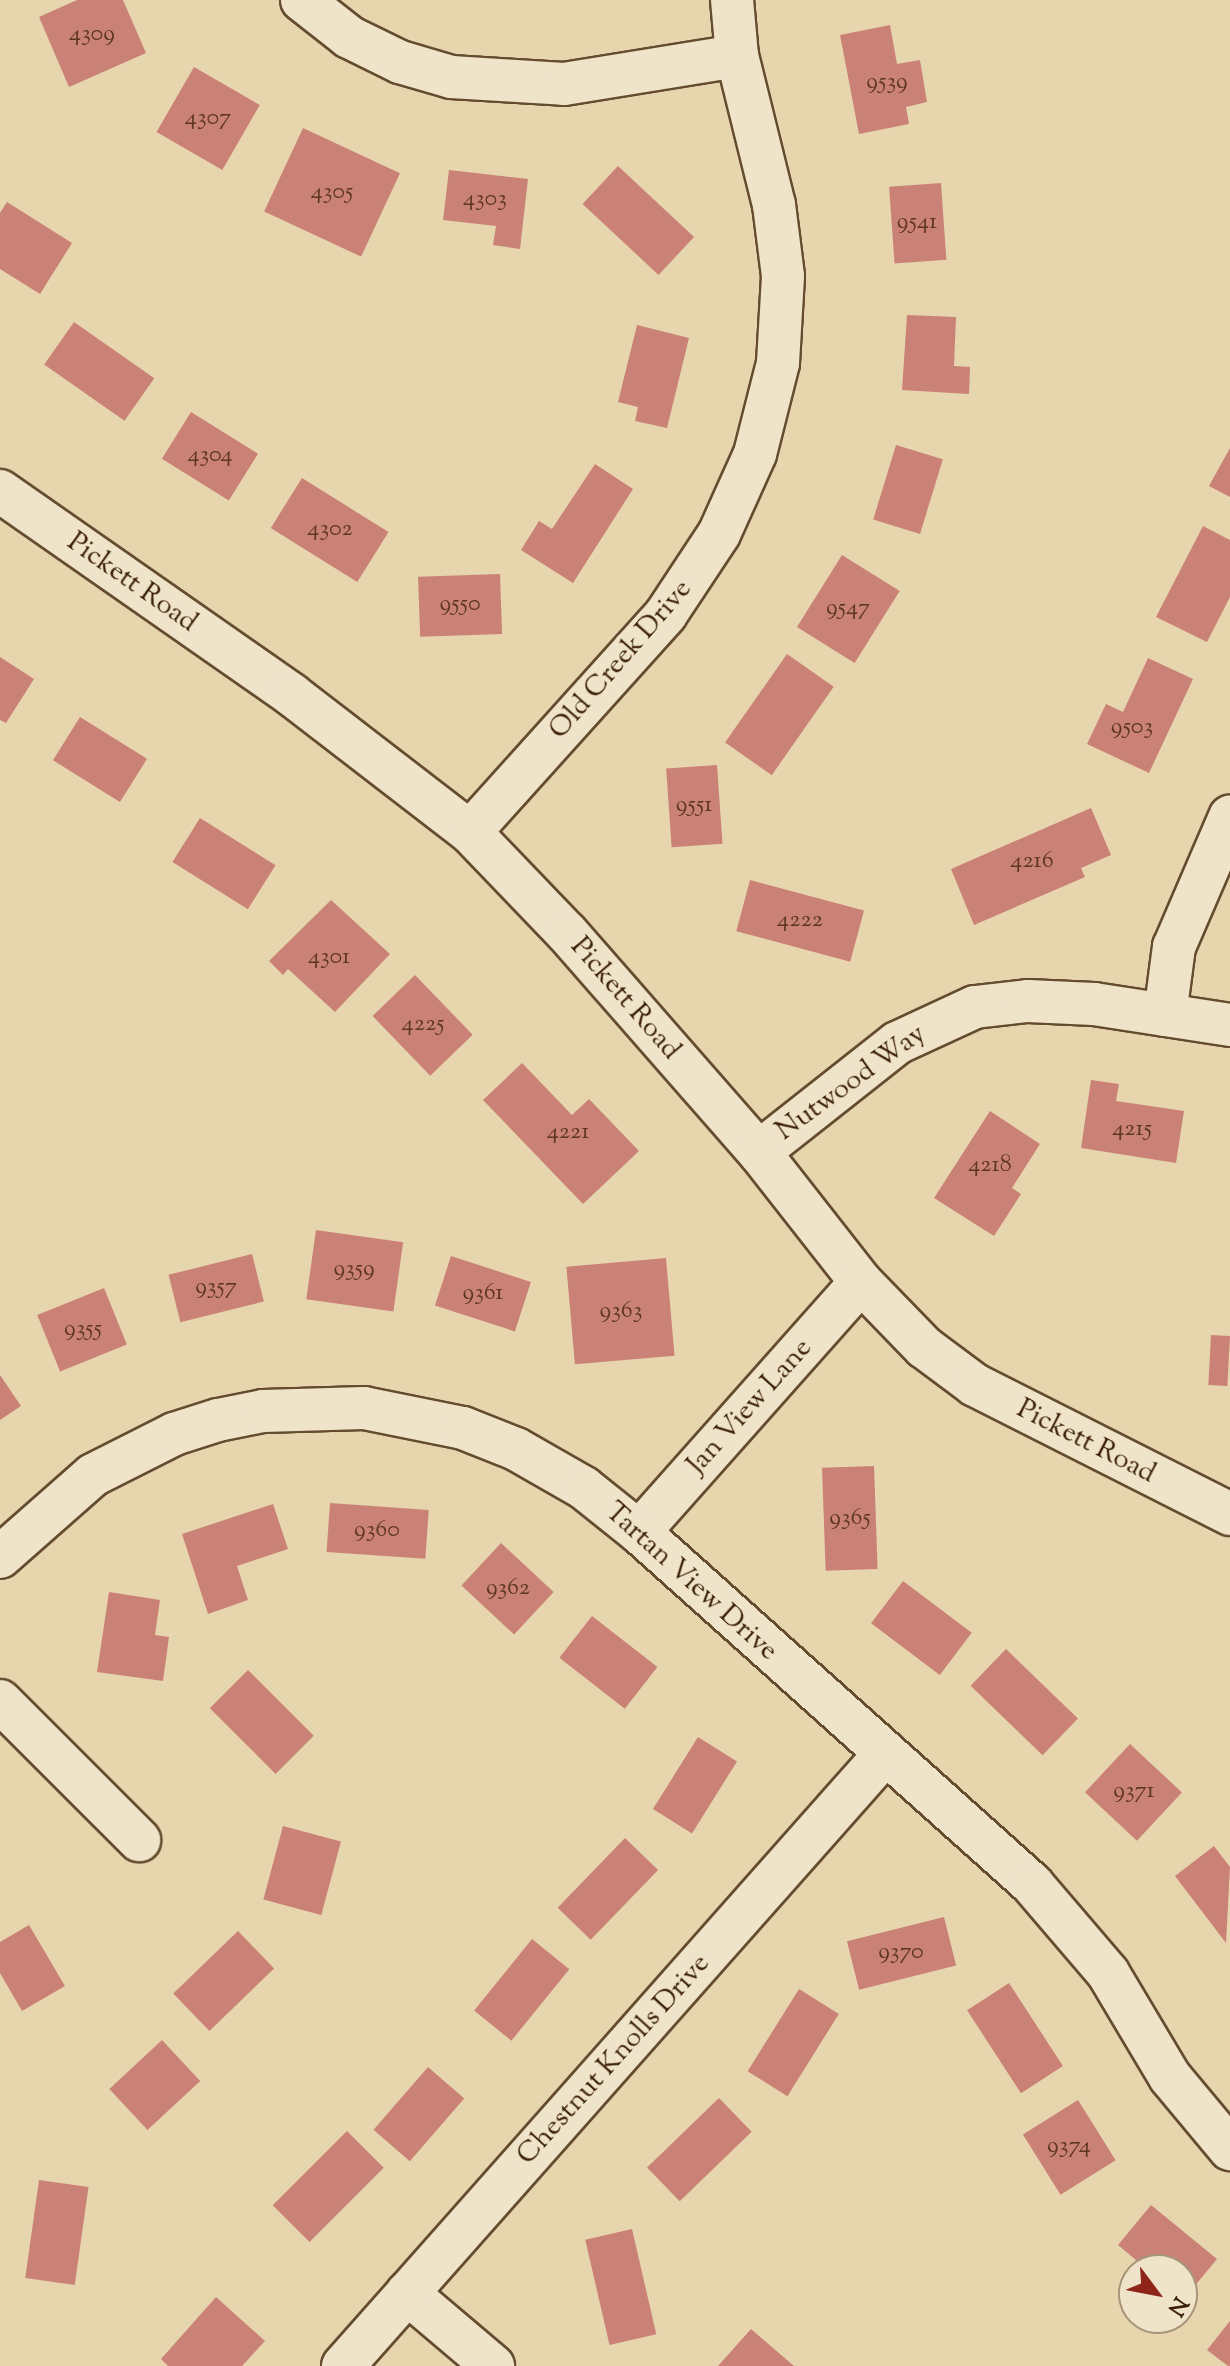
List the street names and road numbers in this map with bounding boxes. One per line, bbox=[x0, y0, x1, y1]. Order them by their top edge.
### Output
street label: Pickett Road bbox=[60, 526, 204, 640]
street label: Old Creek Drive bbox=[543, 573, 699, 747]
street label: Pickett Road bbox=[563, 931, 687, 1067]
street label: Nutwood Way bbox=[770, 1018, 932, 1148]
street label: Jan View Lane bbox=[680, 1332, 820, 1482]
street label: Pickett Road bbox=[1011, 1393, 1161, 1491]
street label: Tartan View Drive bbox=[598, 1496, 784, 1668]
street label: Chestnut Knolls Drive bbox=[511, 1948, 717, 2172]

